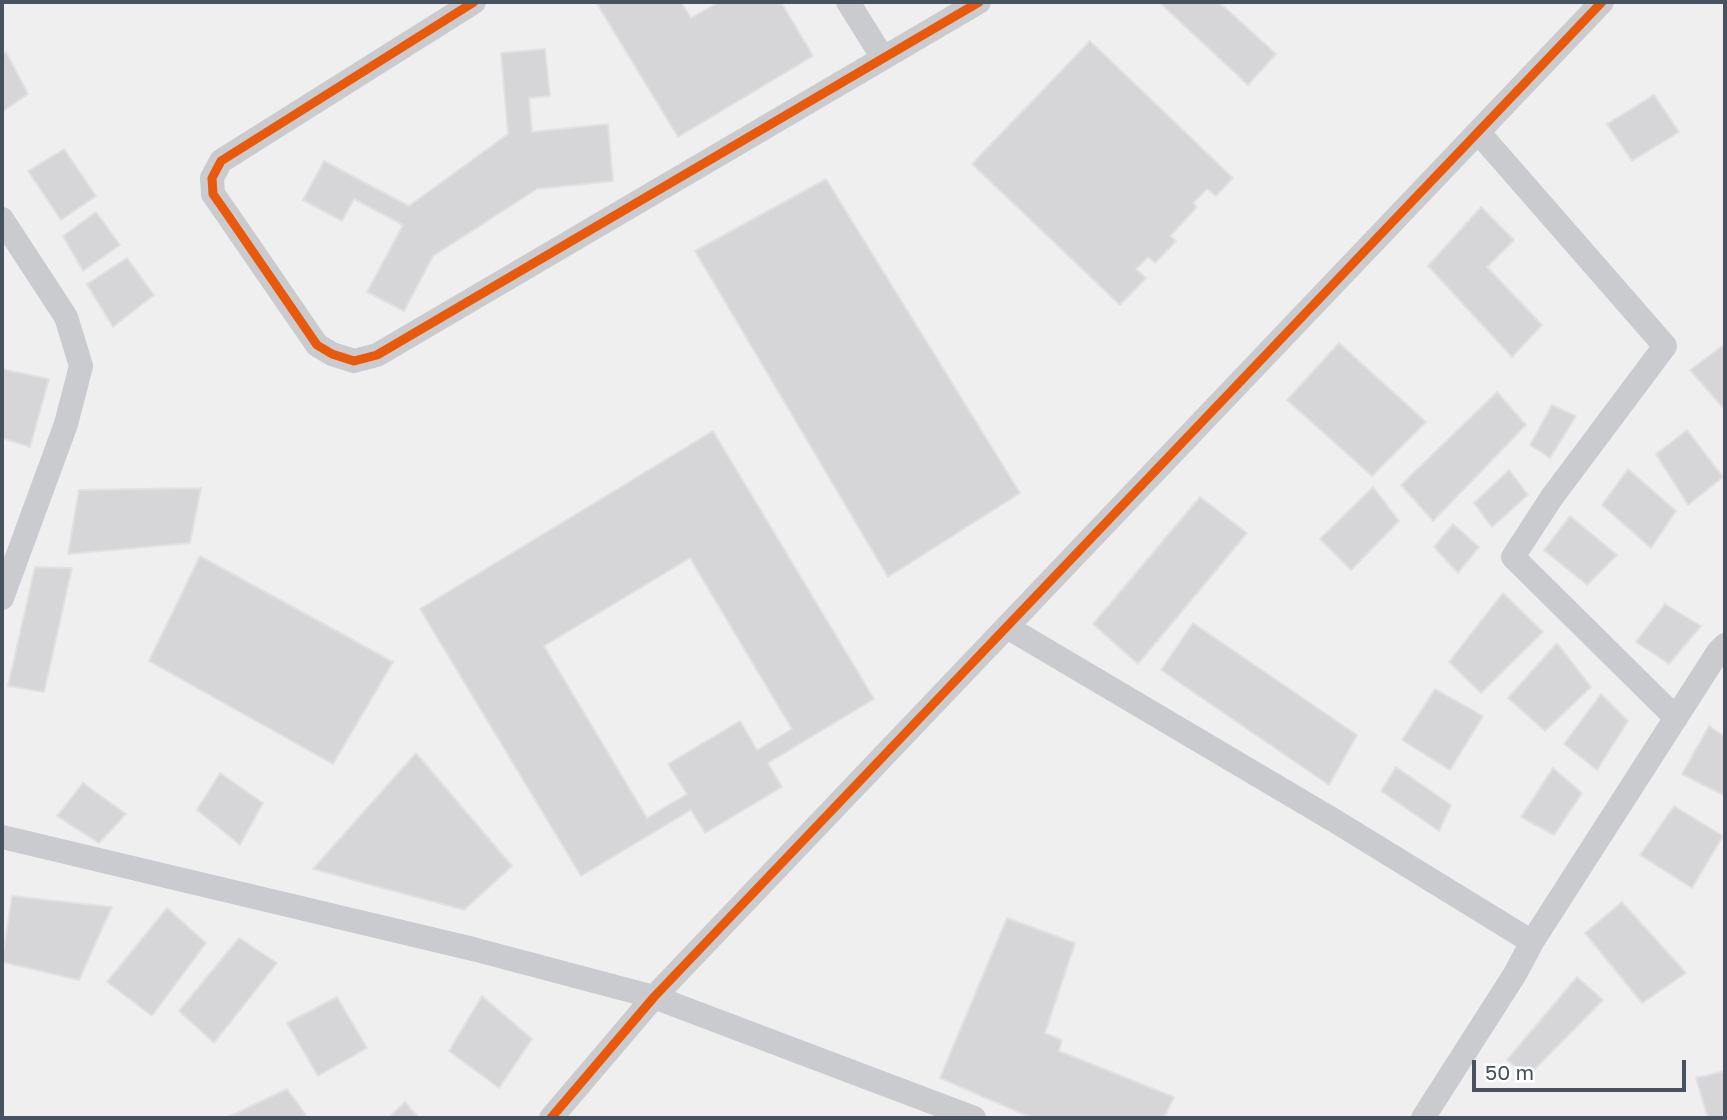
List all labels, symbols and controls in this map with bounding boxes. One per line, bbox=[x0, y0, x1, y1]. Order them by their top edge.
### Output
scale bar bbox=[1475, 1046, 1688, 1090]
text: 50 m bbox=[1485, 1059, 1534, 1085]

